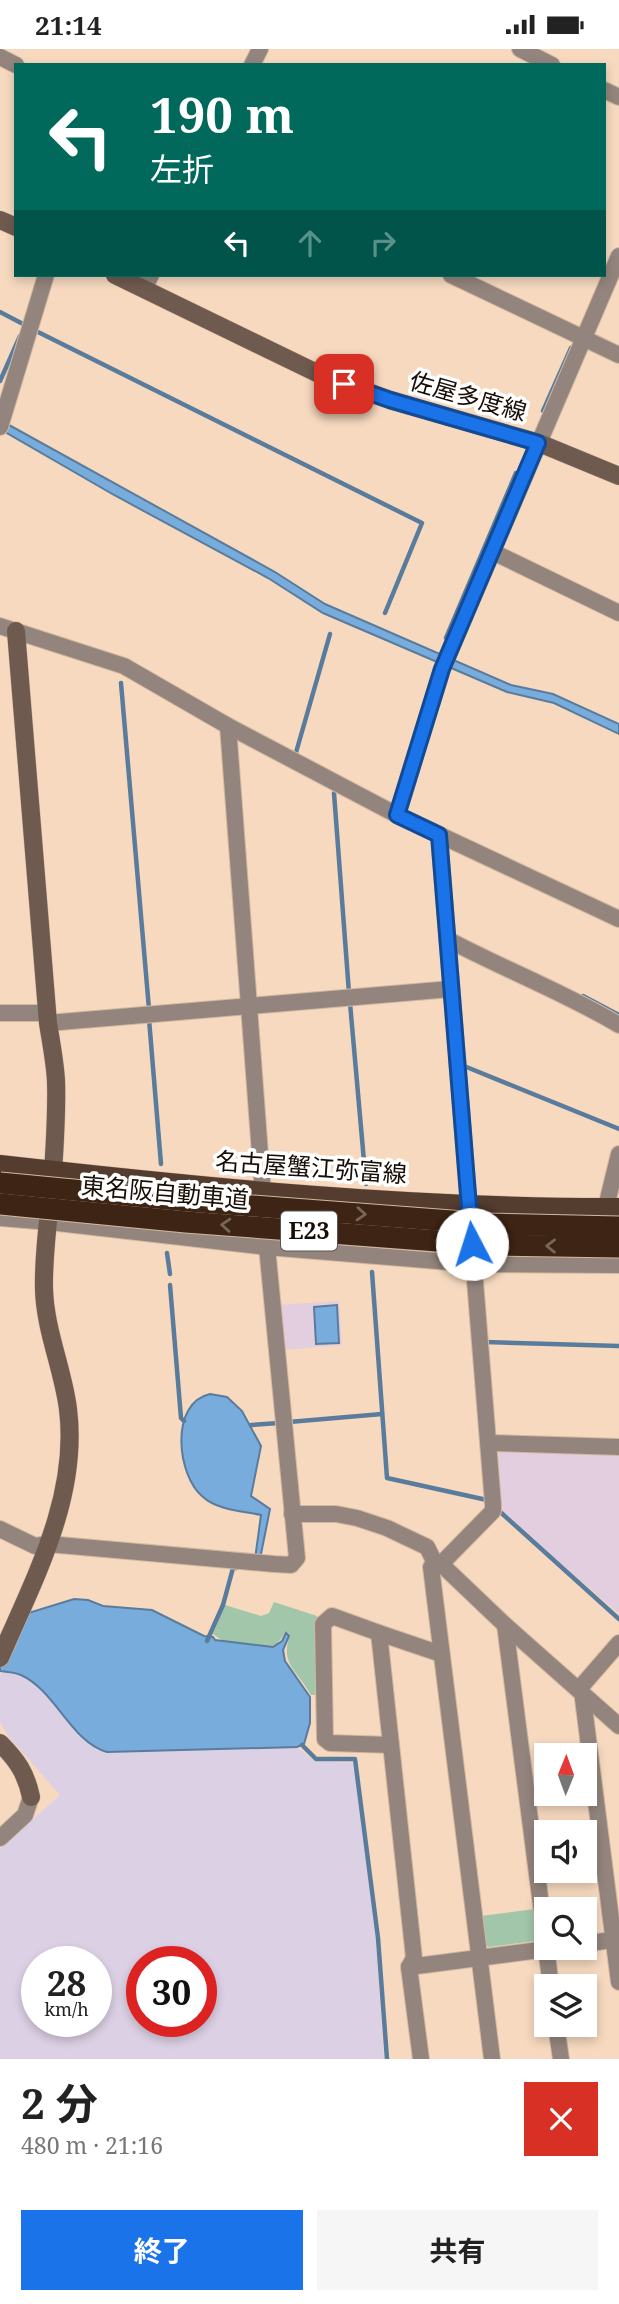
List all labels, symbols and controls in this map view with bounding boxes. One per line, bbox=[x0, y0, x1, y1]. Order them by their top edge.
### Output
text: 21:14 bbox=[35, 7, 102, 43]
text: 190 m bbox=[150, 81, 294, 147]
icon: left bbox=[35, 91, 126, 182]
text: 左折 bbox=[150, 147, 214, 190]
icon: left bbox=[218, 224, 256, 262]
icon: ahead bbox=[291, 224, 329, 262]
icon: right bbox=[364, 224, 402, 262]
pin bbox=[314, 354, 374, 414]
street label: 佐屋多度線 bbox=[406, 363, 531, 428]
icon: arrive bbox=[325, 365, 363, 403]
street label: 名古屋蟹江弥富線 bbox=[214, 1143, 408, 1190]
street label: 東名阪自動車道 bbox=[80, 1168, 250, 1215]
one-way arrow bbox=[356, 1206, 367, 1221]
position arrow bbox=[435, 1207, 509, 1281]
road number: E23 bbox=[281, 1211, 337, 1251]
one-way arrow bbox=[220, 1218, 231, 1233]
one-way arrow bbox=[545, 1238, 556, 1254]
north arrow bbox=[534, 1743, 597, 1806]
map controls bbox=[534, 1743, 597, 2037]
button: sound bbox=[534, 1820, 597, 1883]
button: search bbox=[534, 1897, 597, 1960]
speed limit sign: 30 bbox=[126, 1946, 217, 2037]
text: 28 bbox=[47, 1959, 86, 2006]
button: layers bbox=[534, 1974, 597, 2037]
text: km/h bbox=[44, 1997, 89, 2021]
text: 2 分 bbox=[21, 2074, 98, 2131]
button: close bbox=[524, 2082, 598, 2156]
text: 480 m · 21:16 bbox=[21, 2129, 163, 2161]
button: 終了 bbox=[21, 2210, 303, 2290]
button: 共有 bbox=[317, 2210, 598, 2290]

